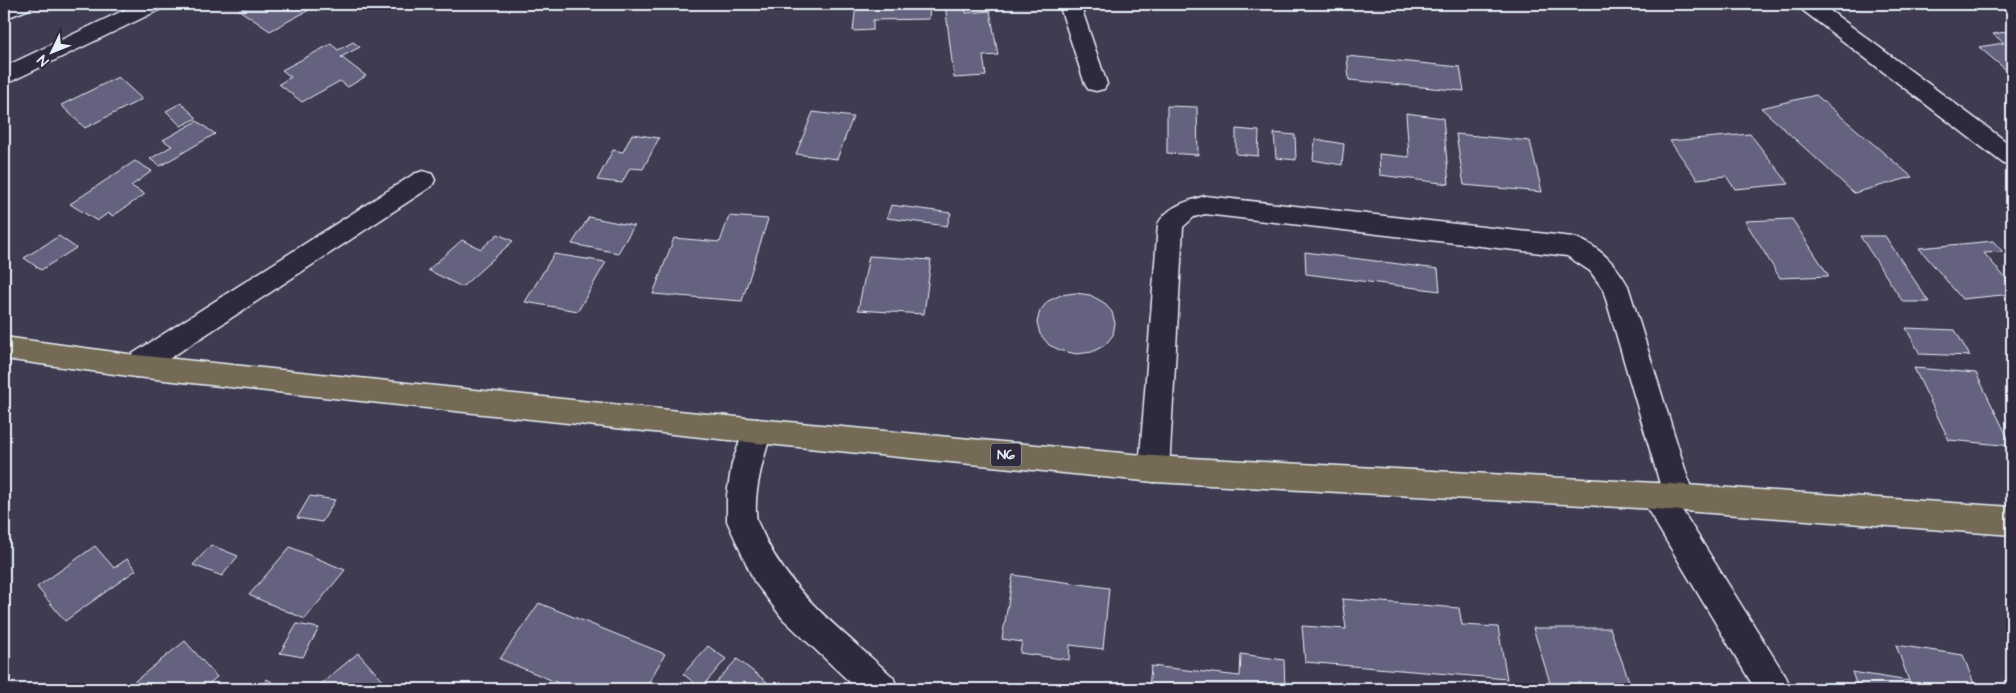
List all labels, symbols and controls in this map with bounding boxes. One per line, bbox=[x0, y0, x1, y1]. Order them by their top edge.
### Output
north arrow bbox=[28, 28, 78, 78]
text: N bbox=[33, 50, 54, 70]
road number: N6 bbox=[991, 444, 1021, 466]

